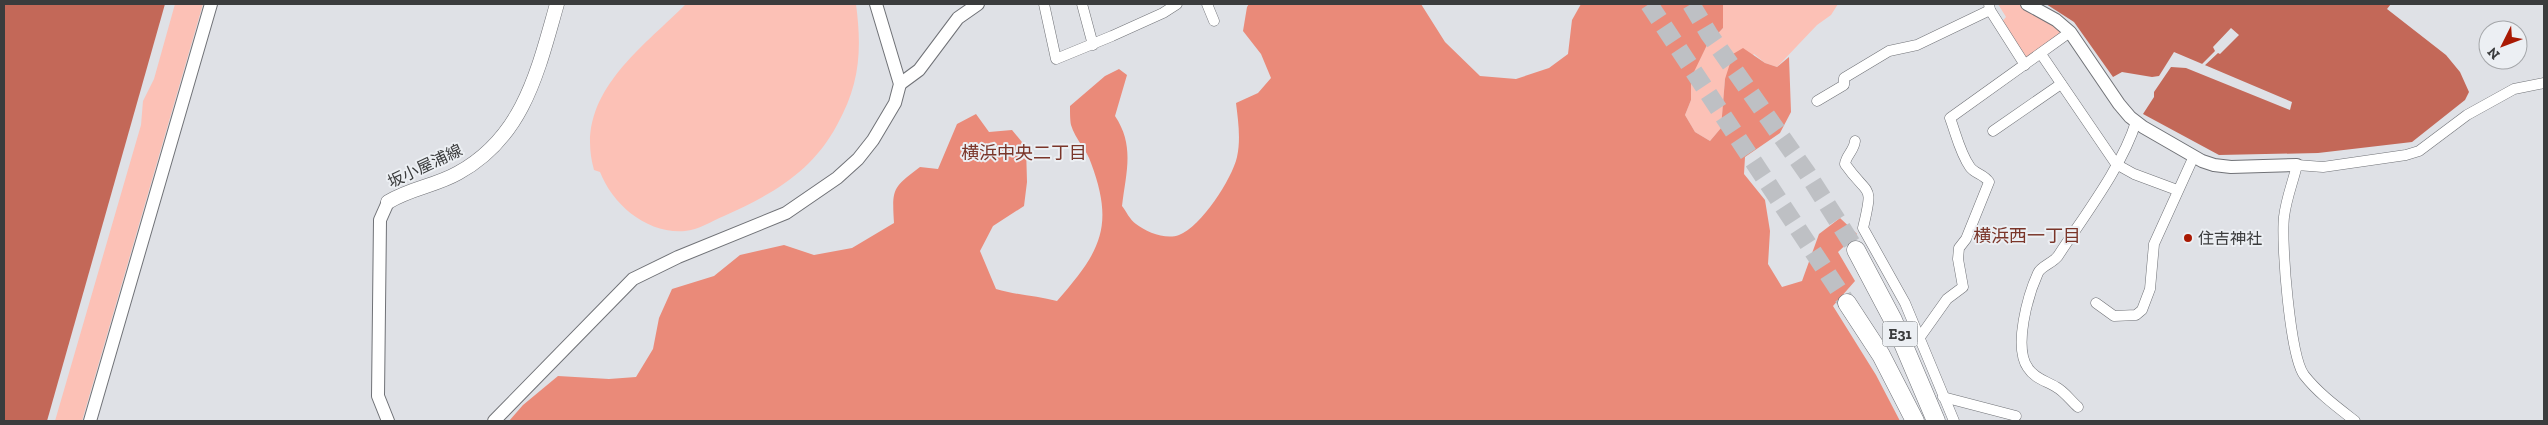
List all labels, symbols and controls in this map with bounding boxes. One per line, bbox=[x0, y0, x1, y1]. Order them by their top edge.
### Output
north arrow bbox=[2478, 20, 2528, 70]
text: N bbox=[2484, 43, 2504, 63]
street label: 坂小屋浦線 bbox=[385, 140, 465, 192]
district label: 横浜中央二丁目 bbox=[961, 142, 1087, 164]
district label: 横浜西一丁目 bbox=[1973, 225, 2081, 247]
place label: 住吉神社 bbox=[2198, 229, 2262, 248]
marker: 住吉神社 bbox=[2182, 232, 2194, 244]
road number: E31 bbox=[1882, 322, 1918, 346]

